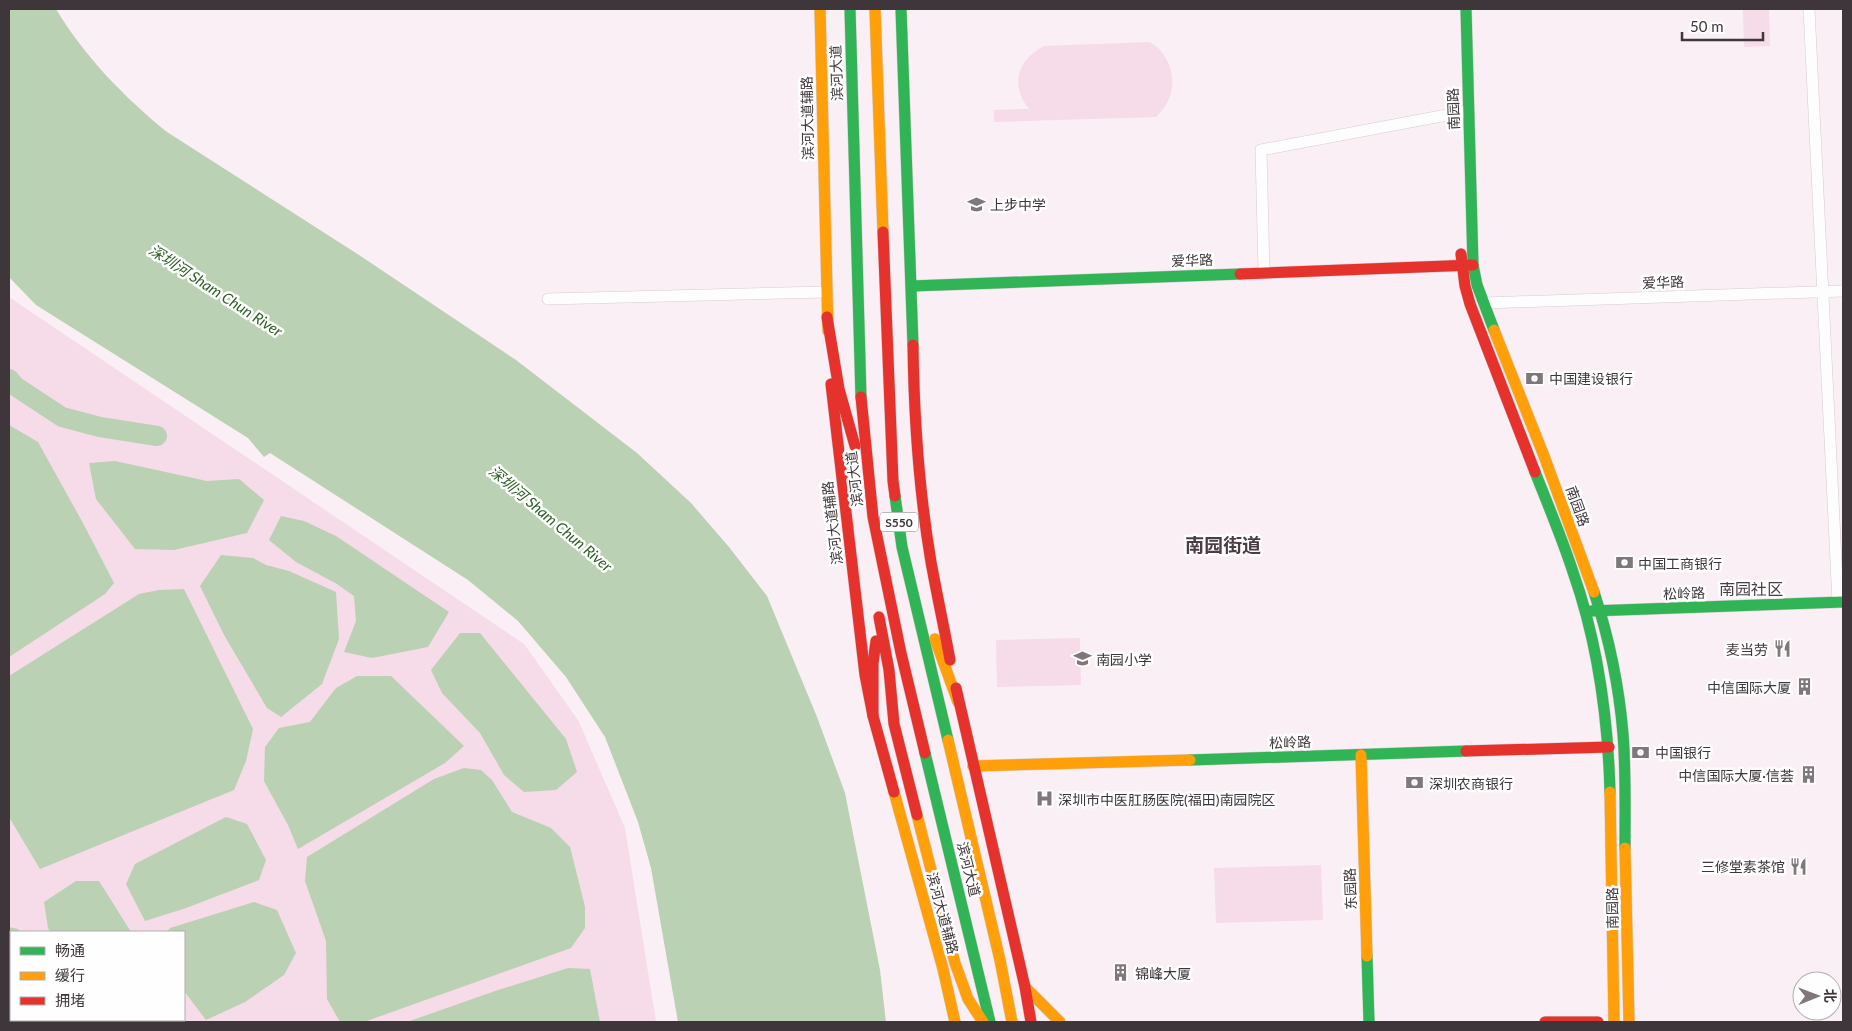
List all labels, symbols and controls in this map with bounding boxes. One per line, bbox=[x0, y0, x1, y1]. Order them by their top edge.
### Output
scale bar bbox=[1682, 10, 1763, 42]
text: 50 m bbox=[1690, 17, 1724, 35]
street label: 滨河大道 bbox=[827, 45, 845, 101]
street label: 滨河大道辅路 bbox=[798, 76, 816, 160]
street label: 南园路 bbox=[1444, 88, 1462, 130]
school or university icon: 上步中学 bbox=[966, 194, 986, 214]
place label: 上步中学 bbox=[990, 196, 1046, 213]
water label: 深圳河 Sham Chun River bbox=[146, 240, 287, 340]
street label: 爱华路 bbox=[1171, 251, 1213, 269]
street label: 爱华路 bbox=[1642, 273, 1684, 291]
bank icon: 中国建设银行 bbox=[1525, 368, 1545, 388]
place label: 中国建设银行 bbox=[1549, 370, 1633, 387]
street label: 滨河大道 bbox=[842, 450, 866, 508]
water label: 深圳河 Sham Chun River bbox=[486, 461, 617, 575]
street label: 滨河大道辅路 bbox=[818, 480, 846, 566]
street label: 南园路 bbox=[1563, 483, 1593, 529]
road number: S550 bbox=[880, 512, 918, 532]
district label: 南园街道 bbox=[1185, 533, 1261, 556]
bank icon: 中国工商银行 bbox=[1614, 553, 1634, 573]
place label: 中国工商银行 bbox=[1638, 555, 1722, 572]
district label: 南园社区 bbox=[1719, 579, 1783, 598]
street label: 松岭路 bbox=[1663, 584, 1705, 602]
restaurant icon: 麦当劳 bbox=[1772, 639, 1792, 659]
place label: 麦当劳 bbox=[1726, 641, 1768, 658]
school or university icon: 南园小学 bbox=[1072, 649, 1092, 669]
place label: 南园小学 bbox=[1096, 651, 1152, 668]
building icon: 中信国际大厦 bbox=[1795, 677, 1815, 697]
place label: 中信国际大厦 bbox=[1707, 679, 1791, 696]
street label: 松岭路 bbox=[1269, 733, 1311, 751]
bank icon: 中国银行 bbox=[1631, 742, 1651, 762]
place label: 中国银行 bbox=[1655, 744, 1711, 761]
building icon: 中信国际大厦·信荟 bbox=[1798, 765, 1818, 785]
place label: 中信国际大厦·信荟 bbox=[1678, 767, 1794, 784]
bank icon: 深圳农商银行 bbox=[1405, 773, 1425, 793]
place label: 深圳农商银行 bbox=[1429, 775, 1513, 792]
hospital icon: 深圳市中医肛肠医院(福田)南园院区 bbox=[1034, 789, 1054, 809]
place label: 深圳市中医肛肠医院(福田)南园院区 bbox=[1058, 791, 1275, 808]
street label: 滨河大道 bbox=[954, 840, 984, 898]
restaurant icon: 三修堂素茶馆 bbox=[1789, 856, 1809, 876]
place label: 三修堂素茶馆 bbox=[1701, 858, 1785, 875]
street label: 东园路 bbox=[1341, 868, 1359, 910]
street label: 滨河大道辅路 bbox=[924, 870, 962, 956]
street label: 南园路 bbox=[1603, 887, 1621, 929]
legend bbox=[10, 931, 185, 1021]
text: 畅通 bbox=[55, 941, 85, 959]
building icon: 锦峰大厦 bbox=[1111, 963, 1131, 983]
place label: 锦峰大厦 bbox=[1135, 965, 1191, 982]
text: 缓行 bbox=[55, 966, 85, 984]
north arrow bbox=[1792, 971, 1842, 1021]
text: 北 bbox=[1822, 989, 1839, 1003]
text: 拥堵 bbox=[55, 991, 85, 1009]

